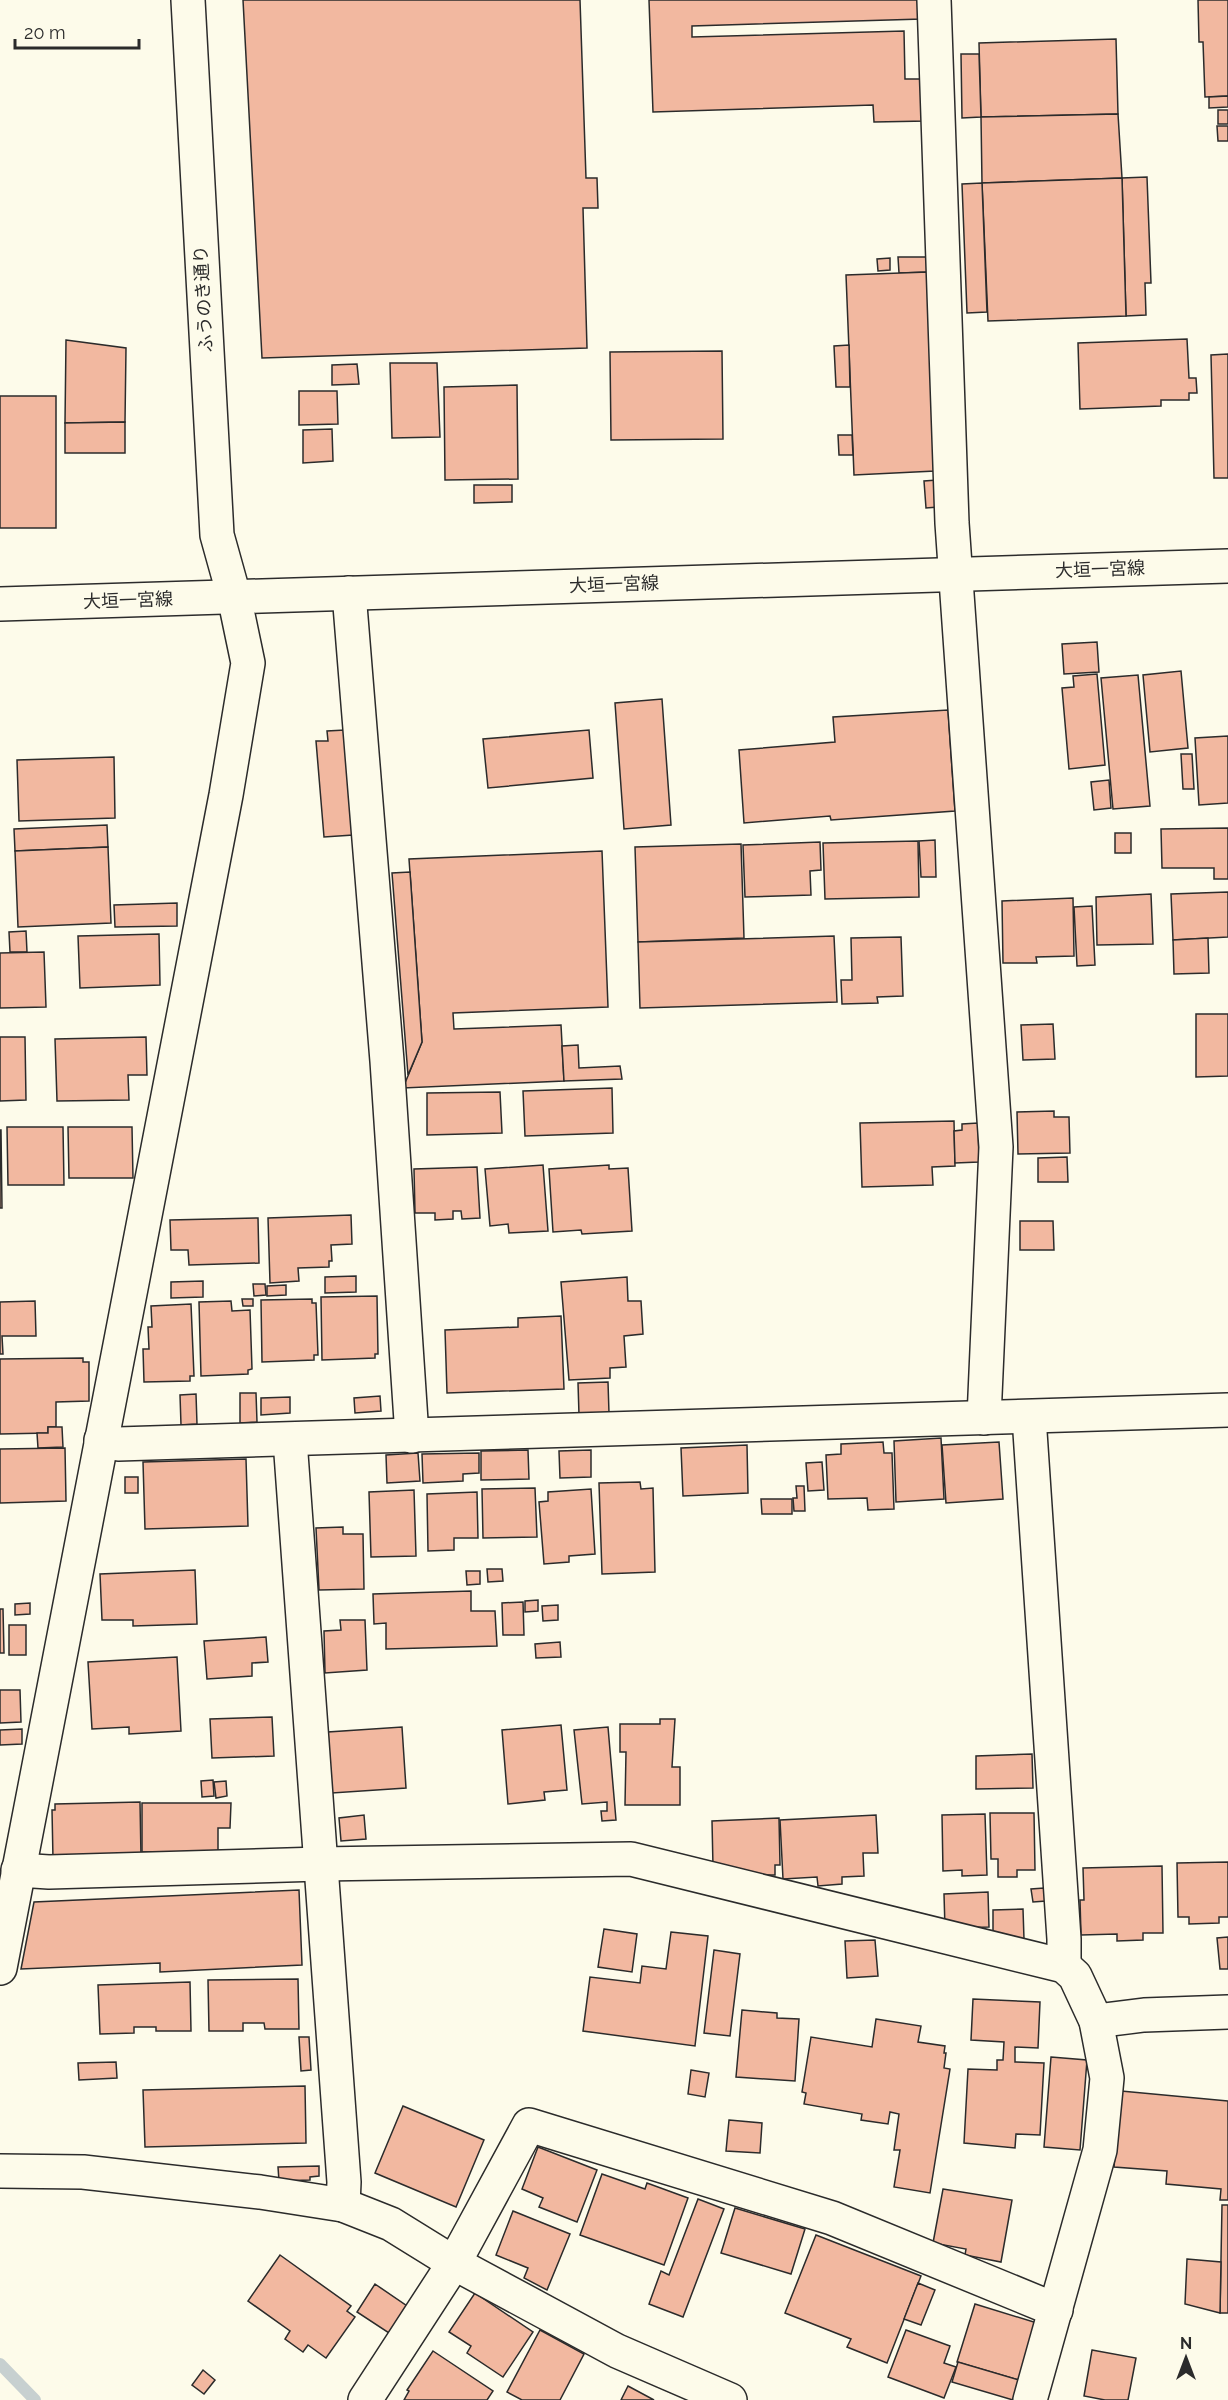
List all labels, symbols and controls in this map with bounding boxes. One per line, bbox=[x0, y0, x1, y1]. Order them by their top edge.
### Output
scale bar bbox=[15, 12, 140, 50]
text: 20 m bbox=[24, 22, 66, 43]
street label: ふうのき通り bbox=[190, 245, 216, 353]
street label: 大垣一宮線 bbox=[1055, 557, 1145, 581]
street label: 大垣一宮線 bbox=[569, 572, 659, 596]
street label: 大垣一宮線 bbox=[83, 588, 173, 612]
north arrow bbox=[1156, 2328, 1216, 2388]
text: N bbox=[1180, 2334, 1192, 2353]

